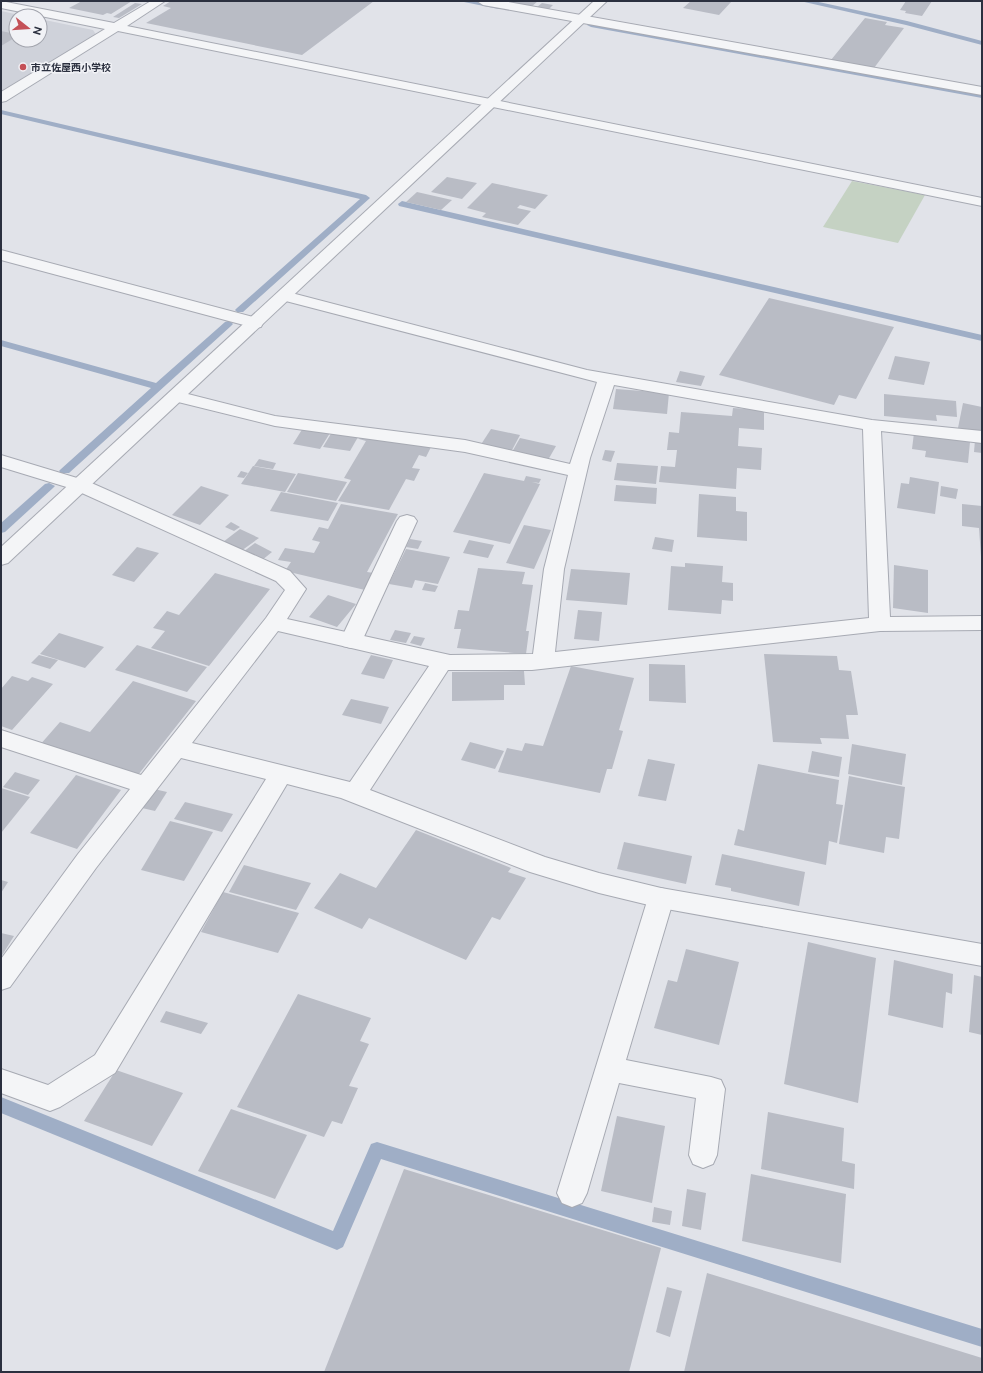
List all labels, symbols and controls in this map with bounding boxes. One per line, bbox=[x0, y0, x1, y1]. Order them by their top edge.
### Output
north arrow bbox=[8, 8, 48, 48]
text: N bbox=[31, 25, 45, 37]
marker: 市立佐屋西小学校 bbox=[18, 62, 28, 72]
place label: 市立佐屋西小学校 bbox=[31, 62, 111, 73]

